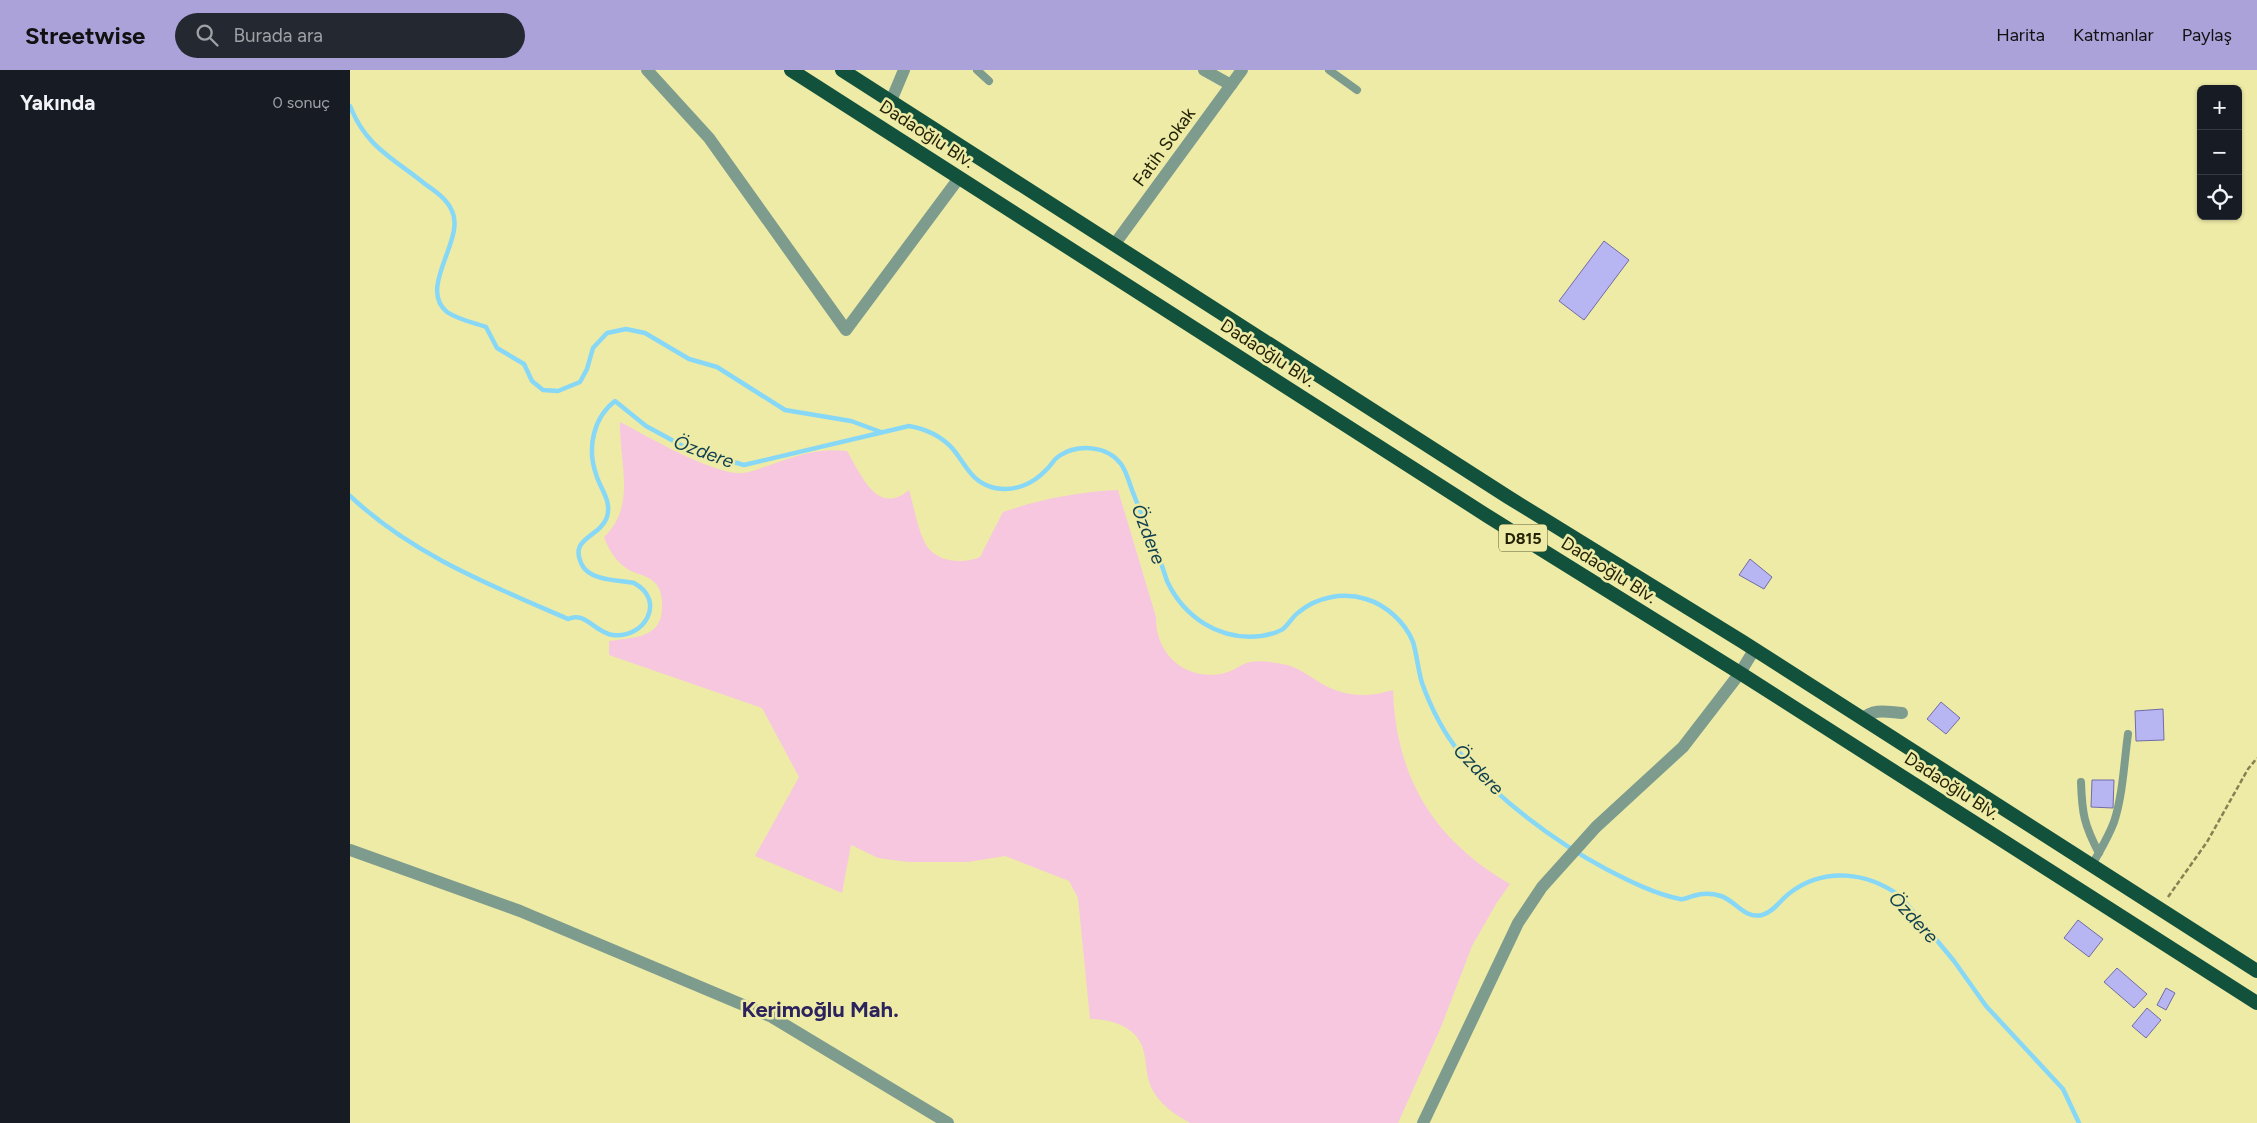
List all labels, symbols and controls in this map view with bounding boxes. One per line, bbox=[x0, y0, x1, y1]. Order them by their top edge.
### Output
search box bbox=[175, 13, 525, 58]
text: Streetwise bbox=[25, 21, 145, 50]
icon: search bbox=[193, 21, 221, 49]
text: Burada ara bbox=[233, 24, 323, 47]
text: Harita bbox=[1996, 24, 2045, 46]
text: Katmanlar bbox=[2073, 24, 2154, 46]
text: Paylaş bbox=[2182, 24, 2232, 46]
map controls bbox=[2197, 85, 2242, 220]
button: + bbox=[2197, 85, 2242, 130]
text: Yakında bbox=[20, 90, 95, 115]
text: 0 sonuç bbox=[273, 93, 330, 112]
street label: Dadaoğlu Blv. bbox=[875, 95, 979, 173]
street label: Fatih Sokak bbox=[1128, 103, 1200, 191]
button: − bbox=[2197, 130, 2242, 175]
button: locate bbox=[2197, 175, 2242, 220]
street label: Dadaoğlu Blv. bbox=[1216, 314, 1320, 392]
water label: Özdere bbox=[671, 430, 738, 473]
water label: Özdere bbox=[1127, 501, 1171, 568]
road number: D815 bbox=[1499, 524, 1547, 552]
street label: Dadaoğlu Blv. bbox=[1557, 532, 1661, 608]
water label: Özdere bbox=[1449, 739, 1509, 800]
street label: Dadaoğlu Blv. bbox=[1900, 747, 2004, 825]
water label: Özdere bbox=[1884, 887, 1944, 948]
district label: Kerimoğlu Mah. bbox=[741, 996, 899, 1023]

